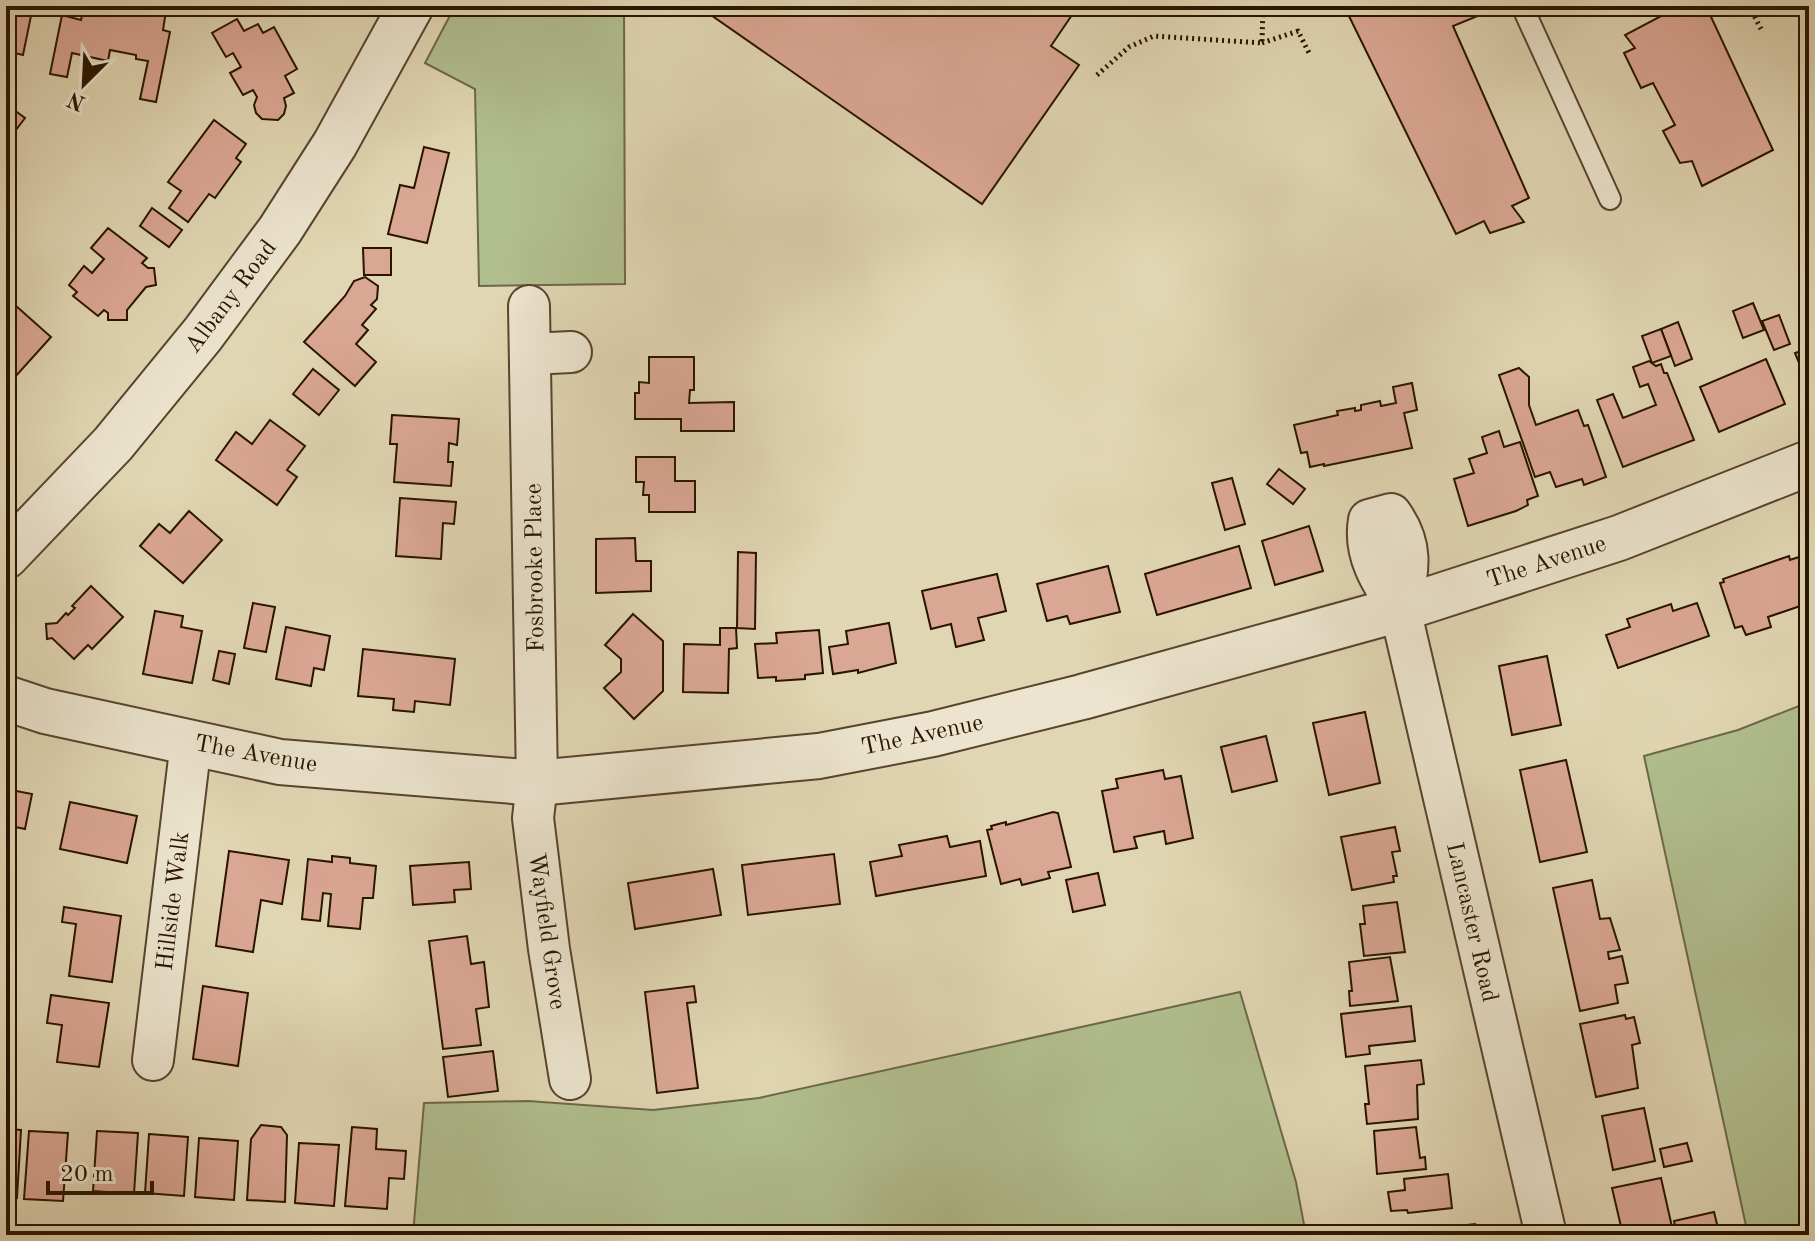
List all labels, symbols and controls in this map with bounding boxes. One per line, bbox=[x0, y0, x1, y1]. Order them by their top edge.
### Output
north arrow bbox=[44, 44, 124, 124]
text: N bbox=[64, 87, 89, 114]
street label: Albany Road bbox=[181, 236, 282, 358]
street label: Fosbrooke Place bbox=[523, 483, 549, 653]
street label: The Avenue bbox=[1484, 532, 1609, 594]
street label: The Avenue bbox=[859, 711, 986, 761]
street label: The Avenue bbox=[192, 732, 319, 778]
street label: Hillside Walk bbox=[154, 830, 194, 972]
street label: Lancaster Road bbox=[1441, 840, 1501, 1005]
street label: Wayfield Grove bbox=[523, 851, 569, 1011]
scale bar bbox=[48, 1145, 152, 1195]
text: 20 m bbox=[60, 1163, 114, 1187]

